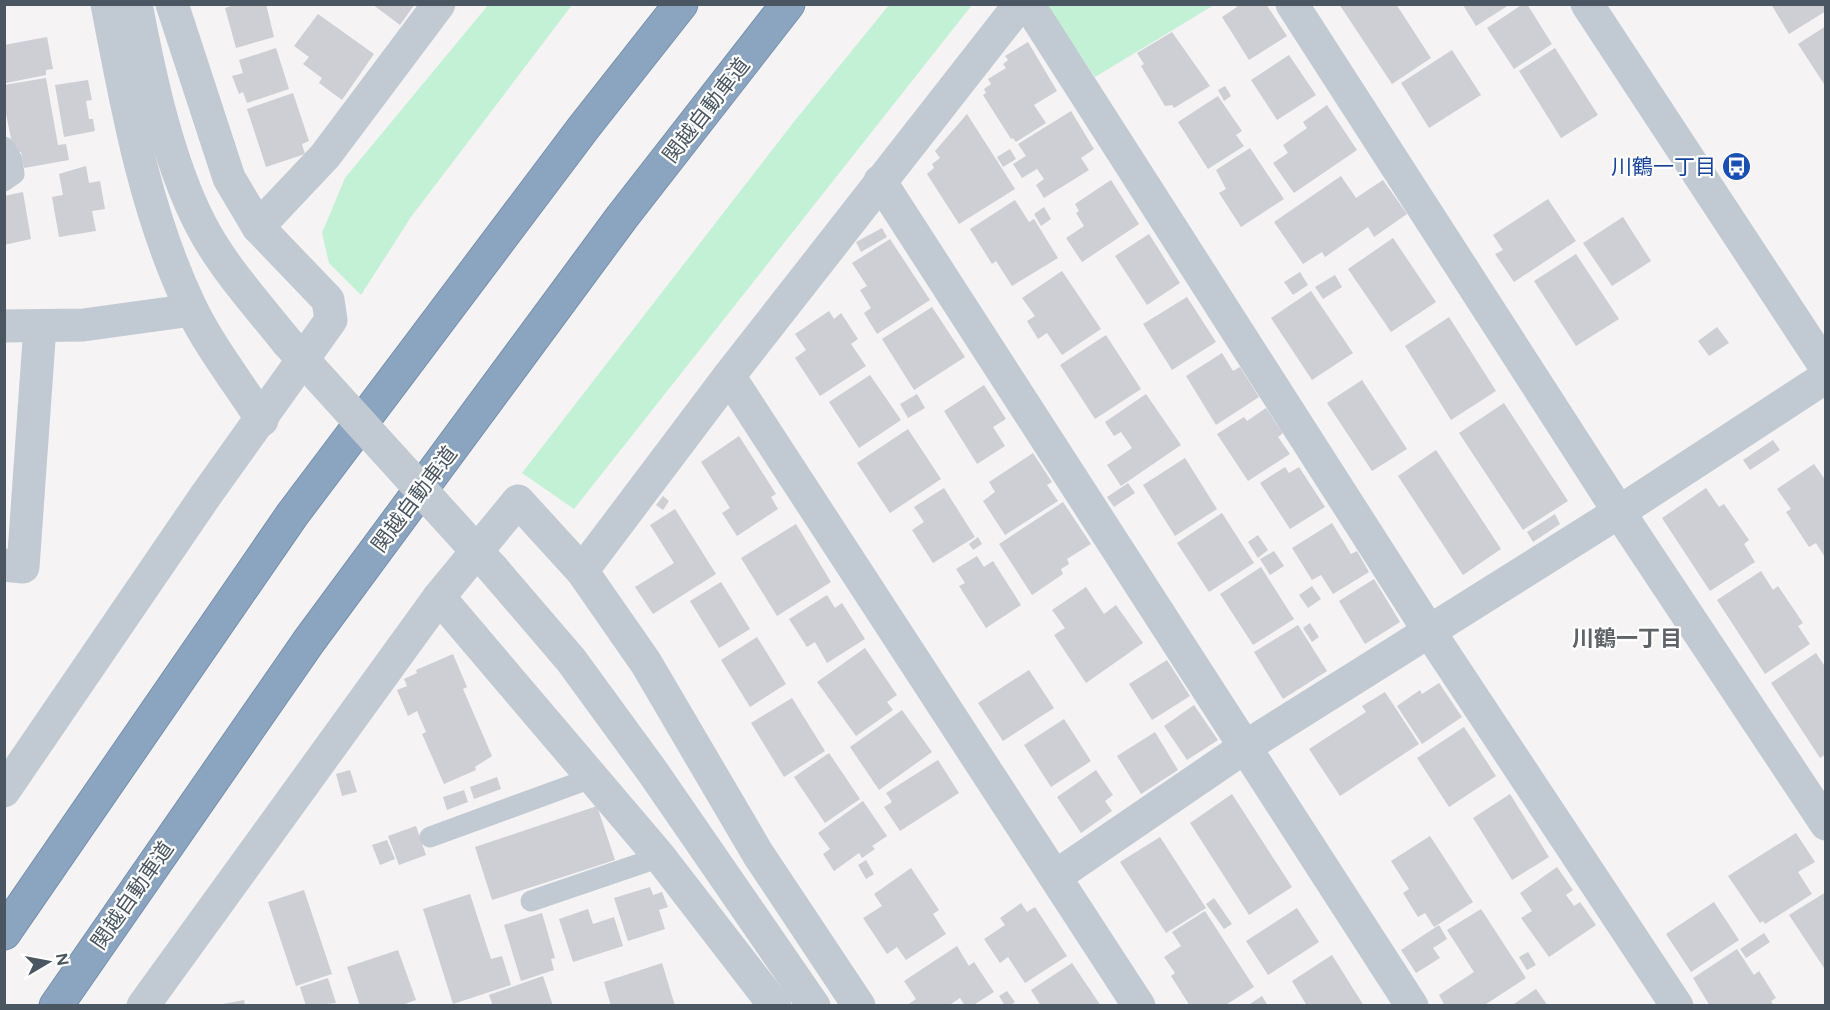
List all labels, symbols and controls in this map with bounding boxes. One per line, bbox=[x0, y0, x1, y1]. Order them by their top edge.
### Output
street label: 関越自動車道 bbox=[657, 53, 755, 167]
bus stop icon: 川鶴一丁目 bbox=[1721, 150, 1753, 182]
place label: 川鶴一丁目 bbox=[1611, 154, 1716, 179]
street label: 関越自動車道 bbox=[366, 441, 462, 557]
district label: 川鶴一丁目 bbox=[1572, 625, 1682, 652]
street label: 関越自動車道 bbox=[86, 836, 178, 954]
north arrow bbox=[18, 932, 78, 992]
text: N bbox=[52, 952, 73, 967]

